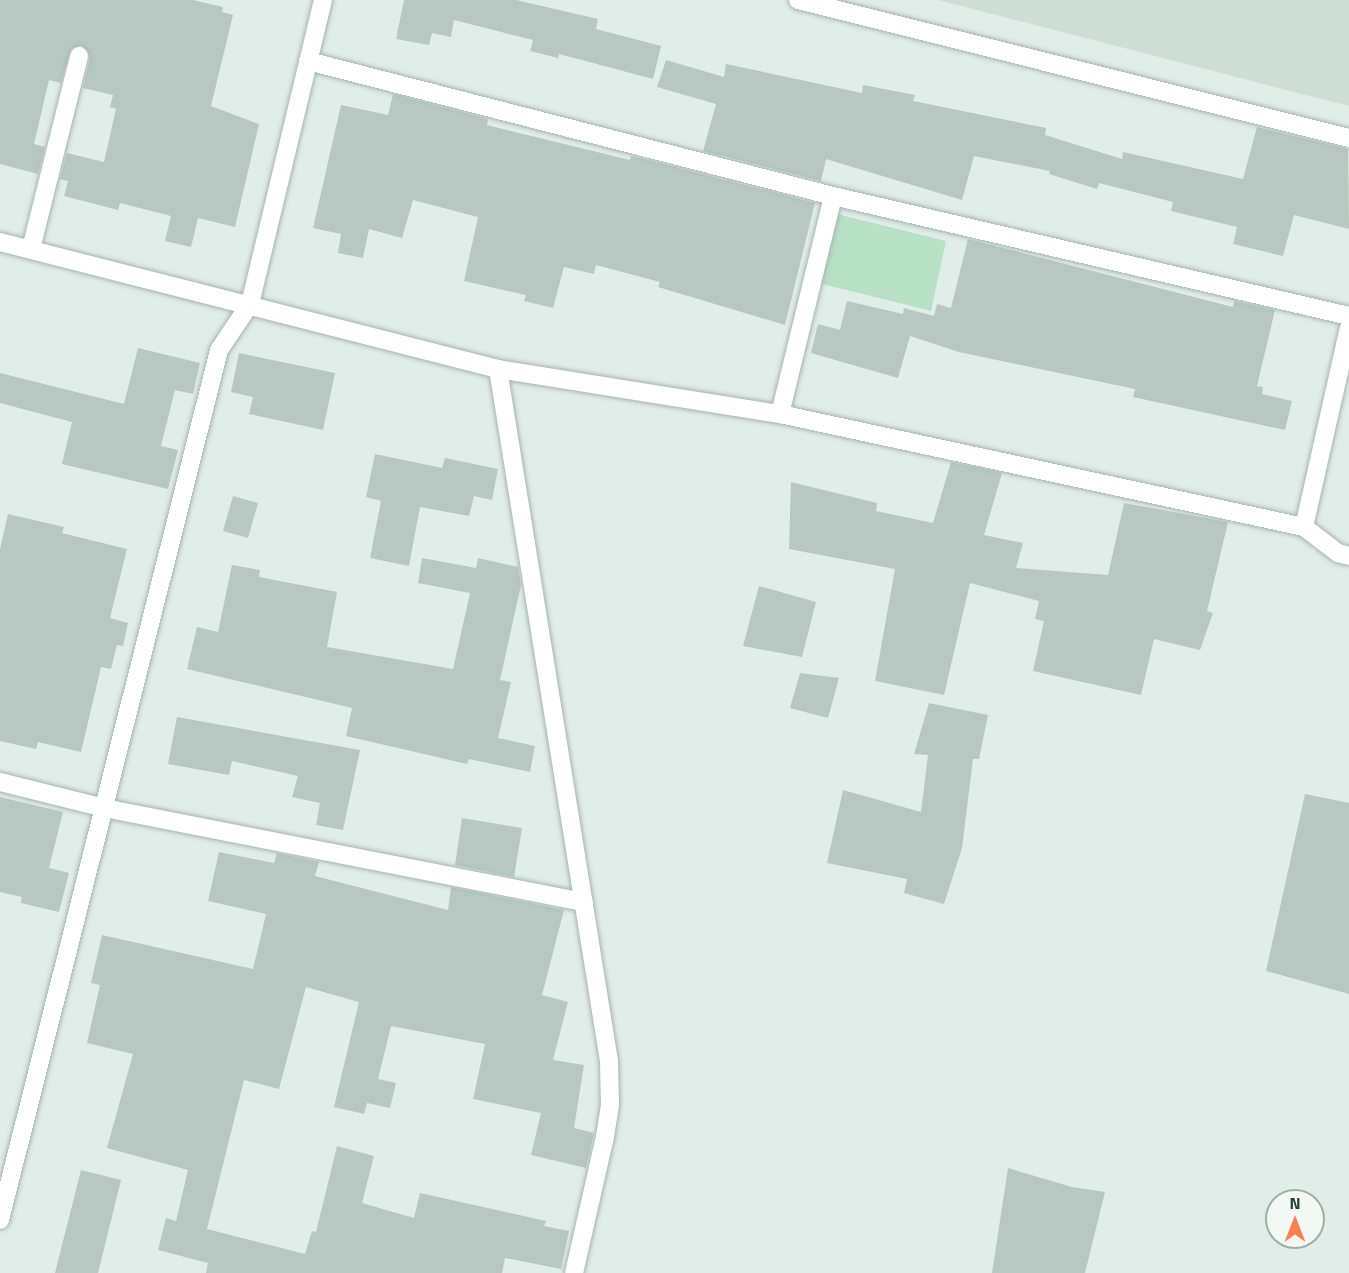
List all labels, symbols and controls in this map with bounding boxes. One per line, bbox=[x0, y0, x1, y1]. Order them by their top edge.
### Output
north arrow bbox=[1265, 1189, 1325, 1249]
text: N bbox=[1289, 1191, 1301, 1215]

